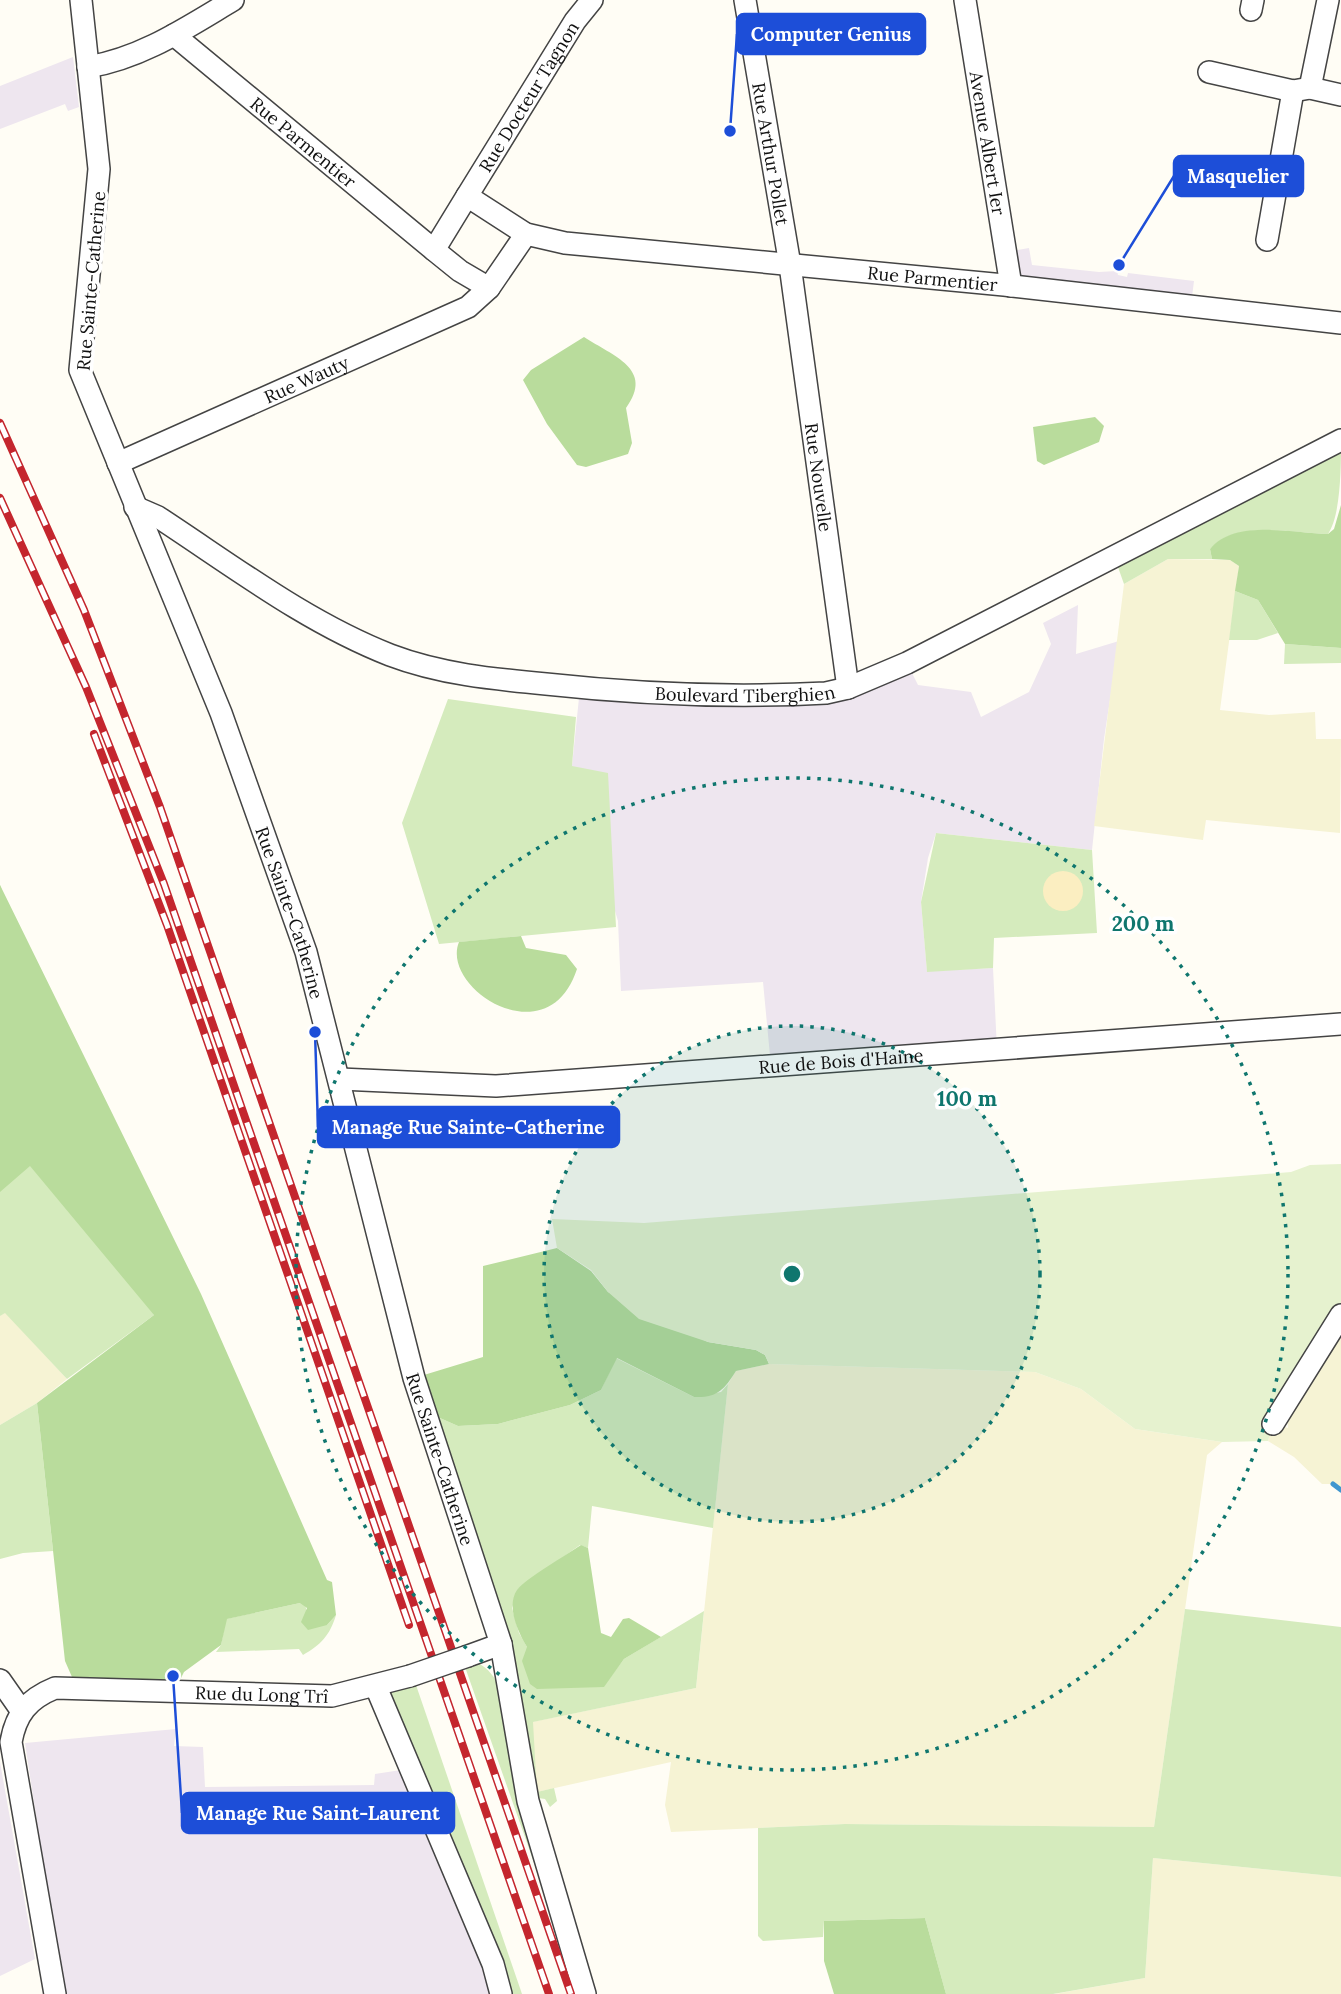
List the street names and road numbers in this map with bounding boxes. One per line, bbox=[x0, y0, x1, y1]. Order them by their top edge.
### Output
street label: Rue Docteur Tagnon bbox=[473, 17, 584, 176]
street label: Avenue Albert Ier bbox=[965, 69, 1011, 217]
street label: Rue Arthur Pollet bbox=[748, 81, 795, 227]
street label: Rue Parmentier bbox=[246, 92, 361, 193]
street label: Rue Sainte-Catherine bbox=[72, 190, 110, 372]
street label: Rue Parmentier bbox=[866, 260, 999, 296]
street label: Rue Wauty bbox=[260, 350, 352, 408]
street label: Rue Nouvelle bbox=[800, 421, 838, 533]
street label: Boulevard Tiberghien bbox=[654, 680, 837, 707]
street label: Rue Sainte-Catherine bbox=[251, 823, 329, 1001]
street label: Rue de Bois d'Haine bbox=[758, 1043, 924, 1078]
street label: Rue Sainte-Catherine bbox=[402, 1370, 480, 1548]
street label: Rue du Long Trî bbox=[195, 1681, 329, 1707]

